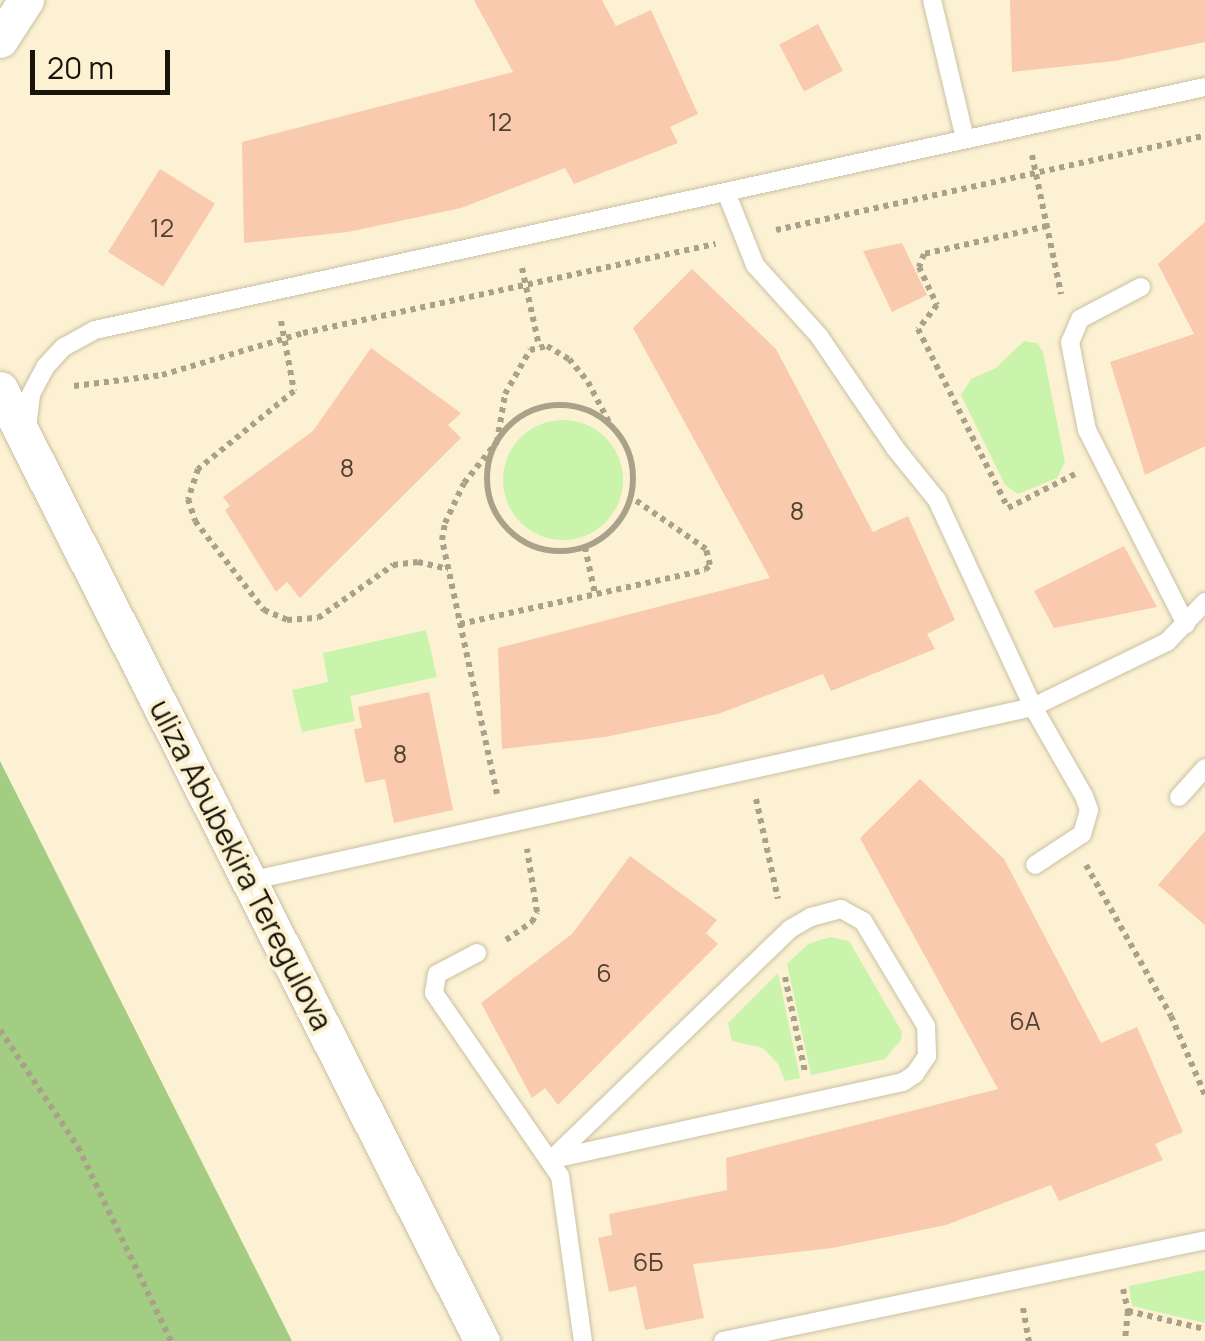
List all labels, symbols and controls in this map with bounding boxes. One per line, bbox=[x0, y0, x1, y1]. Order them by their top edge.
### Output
scale bar bbox=[35, 30, 175, 92]
text: 20 m bbox=[47, 47, 114, 88]
house number: 12 bbox=[488, 107, 512, 137]
house number: 12 bbox=[150, 213, 174, 243]
house number: 8 bbox=[340, 453, 354, 483]
house number: 8 bbox=[790, 496, 804, 526]
street label: uliza Abubekira Teregulova bbox=[142, 694, 340, 1036]
house number: 8 bbox=[393, 739, 407, 769]
house number: 6 bbox=[596, 958, 612, 988]
house number: 6А bbox=[1009, 1006, 1041, 1036]
house number: 6Б bbox=[633, 1247, 663, 1277]

